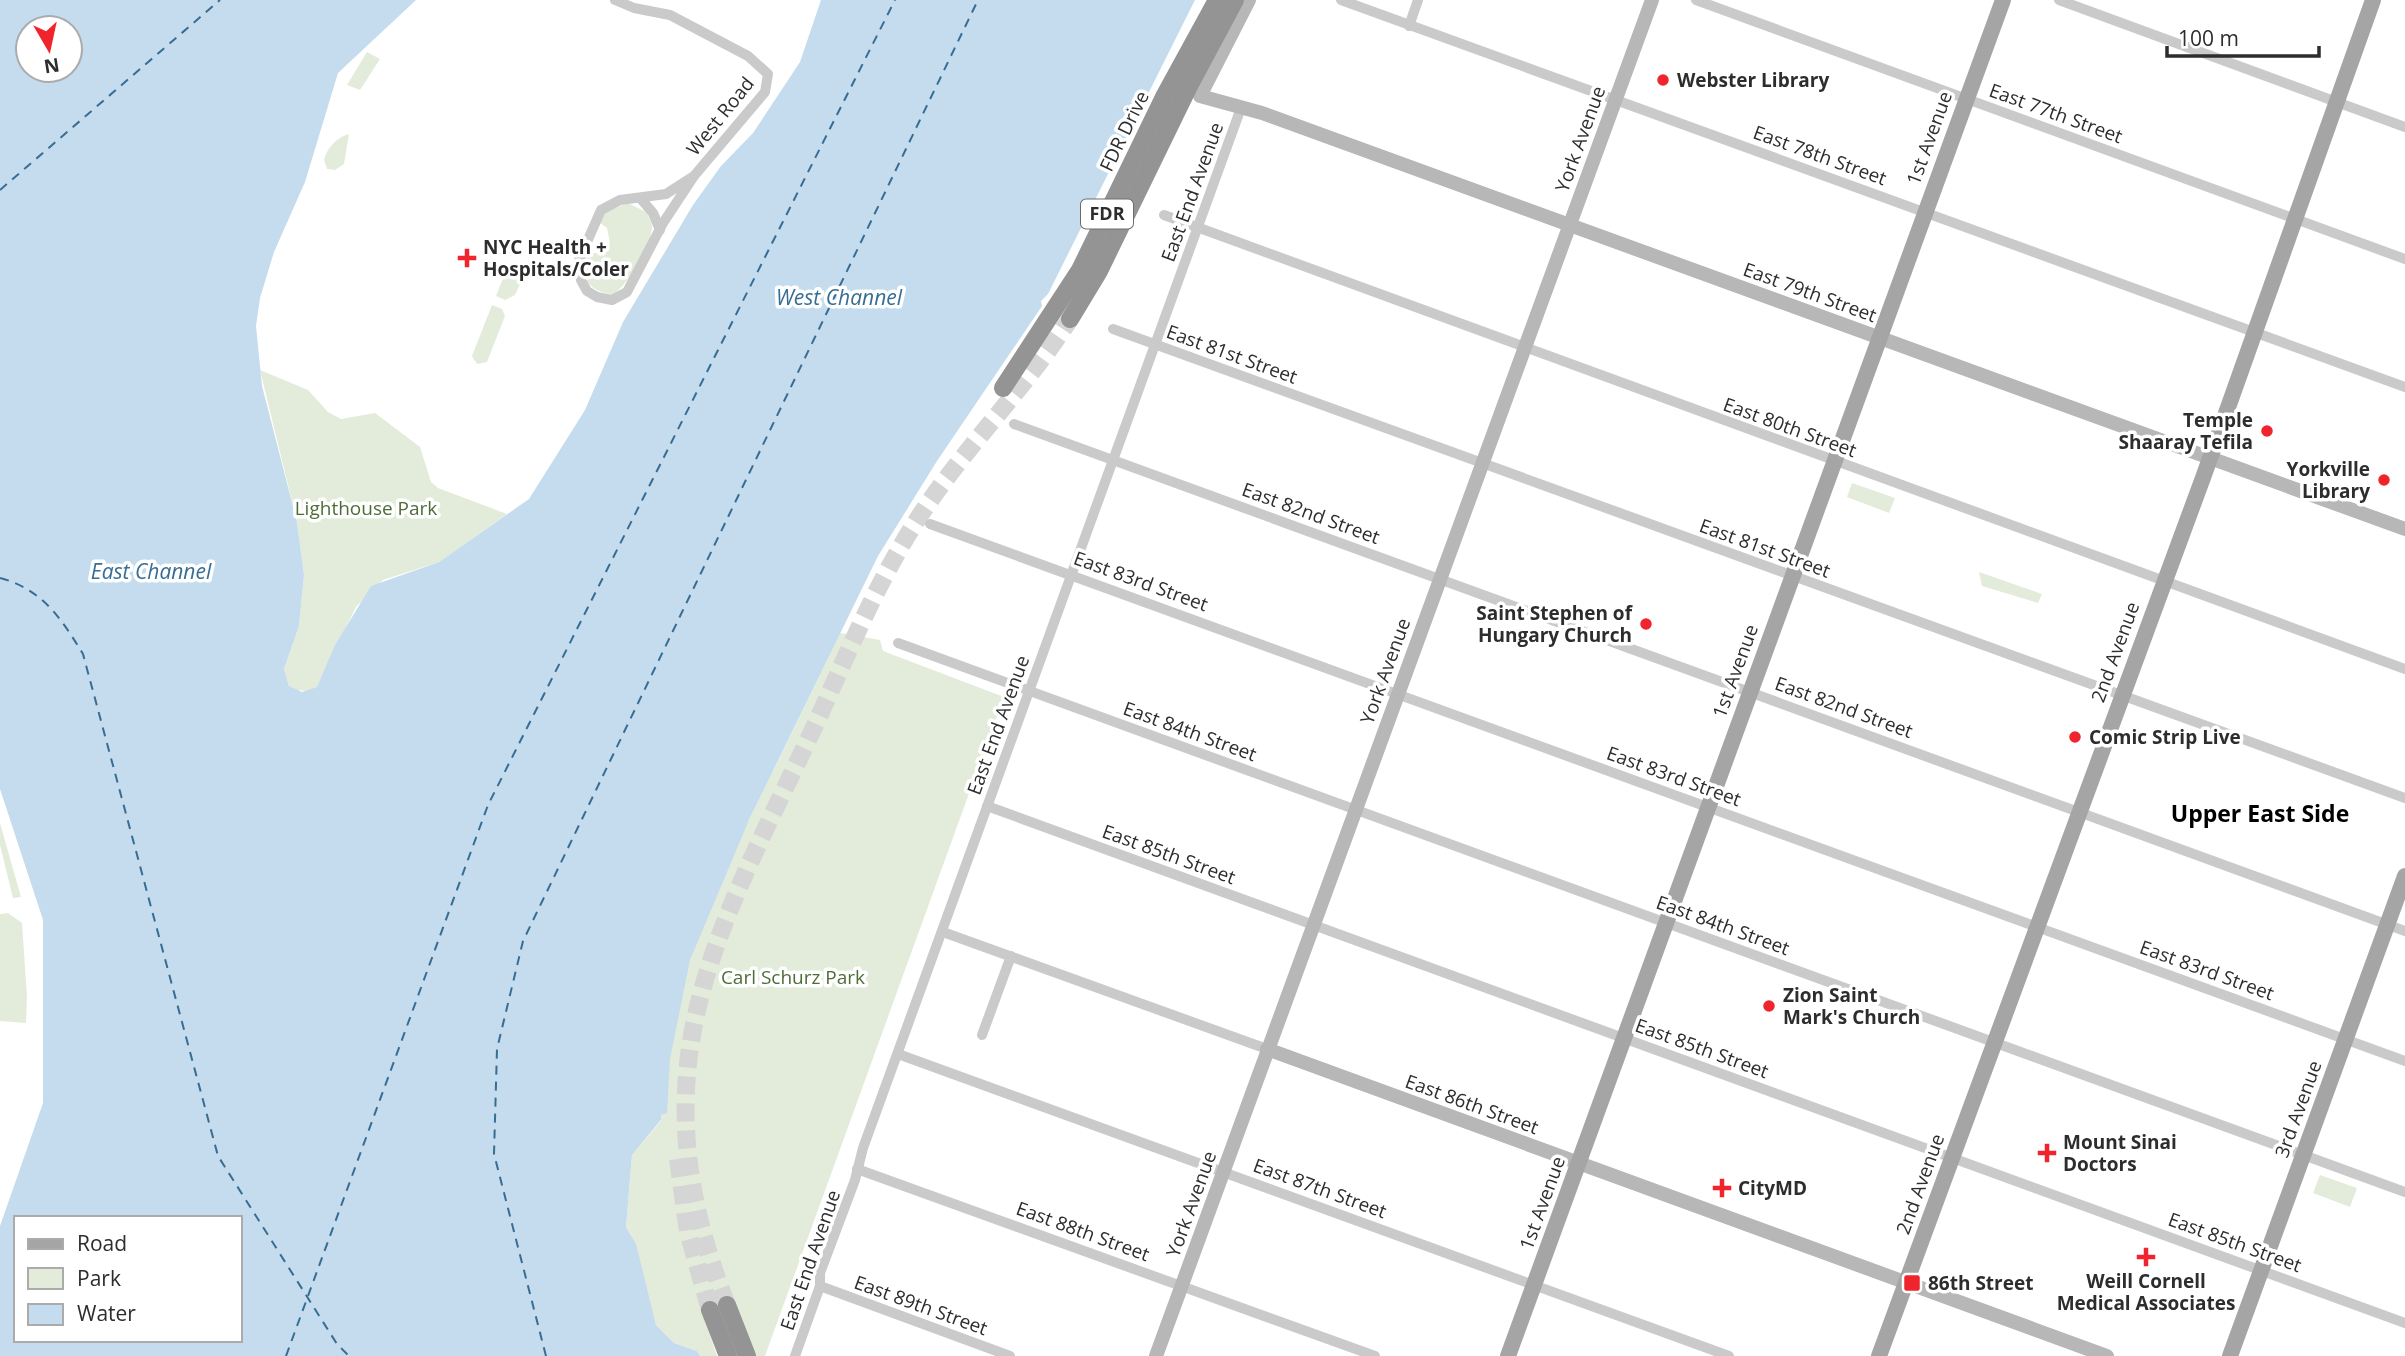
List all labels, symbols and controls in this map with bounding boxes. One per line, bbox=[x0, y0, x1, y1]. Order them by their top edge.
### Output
north arrow bbox=[14, 14, 84, 84]
scale bar bbox=[2167, 14, 2319, 58]
text: 100 m bbox=[2178, 24, 2239, 52]
text: N bbox=[42, 52, 61, 80]
place label: Webster Library bbox=[1677, 67, 1829, 93]
street label: West Road bbox=[680, 71, 760, 161]
marker: Webster Library bbox=[1655, 72, 1671, 88]
street label: East 77th Street bbox=[1986, 77, 2126, 149]
street label: York Avenue bbox=[1549, 82, 1611, 196]
street label: FDR Drive bbox=[1093, 86, 1155, 176]
street label: 1st Avenue bbox=[1900, 88, 1958, 188]
street label: East End Avenue bbox=[1155, 119, 1229, 265]
street label: East 78th Street bbox=[1750, 119, 1890, 191]
road number: FDR bbox=[1081, 200, 1133, 229]
place label: NYC Health + Hospitals/Coler bbox=[483, 234, 629, 282]
marker: NYC Health + Hospitals/Coler bbox=[457, 248, 477, 268]
street label: East 79th Street bbox=[1740, 256, 1880, 328]
water label: West Channel bbox=[776, 283, 903, 311]
street label: East 81st Street bbox=[1163, 318, 1301, 390]
street label: East 80th Street bbox=[1720, 391, 1860, 463]
place label: Temple Shaaray Tefila bbox=[2119, 407, 2253, 455]
marker: Temple Shaaray Tefila bbox=[2259, 423, 2275, 439]
place label: Yorkville Library bbox=[2287, 456, 2370, 504]
marker: Yorkville Library bbox=[2376, 472, 2392, 488]
street label: East 82nd Street bbox=[1238, 476, 1384, 550]
park label: Lighthouse Park bbox=[295, 495, 437, 521]
street label: East 81st Street bbox=[1696, 512, 1834, 584]
street label: East 83rd Street bbox=[1070, 545, 1212, 617]
water label: East Channel bbox=[91, 557, 212, 585]
street label: 2nd Avenue bbox=[2085, 598, 2145, 706]
place label: Saint Stephen of Hungary Church bbox=[1476, 600, 1634, 648]
street label: York Avenue bbox=[1354, 614, 1416, 728]
marker: Saint Stephen of Hungary Church bbox=[1638, 616, 1654, 632]
street label: 1st Avenue bbox=[1706, 621, 1764, 721]
street label: East End Avenue bbox=[961, 652, 1035, 798]
street label: East 82nd Street bbox=[1771, 670, 1917, 744]
street label: East 84th Street bbox=[1120, 695, 1260, 767]
place label: Comic Strip Live bbox=[2089, 724, 2241, 750]
marker: Comic Strip Live bbox=[2067, 729, 2083, 745]
street label: East 83rd Street bbox=[1603, 740, 1745, 812]
district label: Upper East Side bbox=[2171, 797, 2349, 829]
street label: East 85th Street bbox=[1099, 818, 1239, 890]
street label: East 84th Street bbox=[1653, 889, 1793, 961]
street label: East 83rd Street bbox=[2136, 934, 2278, 1006]
park label: Carl Schurz Park bbox=[721, 964, 865, 990]
place label: Zion Saint Mark's Church bbox=[1783, 982, 1920, 1030]
marker: Zion Saint Mark's Church bbox=[1761, 998, 1777, 1014]
street label: East 85th Street bbox=[1632, 1012, 1772, 1084]
street label: 3rd Avenue bbox=[2268, 1057, 2328, 1161]
street label: East 86th Street bbox=[1402, 1068, 1542, 1140]
place label: Mount Sinai Doctors bbox=[2063, 1129, 2177, 1177]
street label: 2nd Avenue bbox=[1890, 1130, 1950, 1238]
marker: Mount Sinai Doctors bbox=[2037, 1143, 2057, 1163]
street label: York Avenue bbox=[1160, 1147, 1222, 1261]
street label: East 87th Street bbox=[1250, 1152, 1390, 1224]
street label: 1st Avenue bbox=[1513, 1153, 1571, 1253]
place label: CityMD bbox=[1738, 1175, 1807, 1201]
marker: CityMD bbox=[1712, 1178, 1732, 1198]
street label: East End Avenue bbox=[774, 1186, 846, 1334]
street label: East 88th Street bbox=[1013, 1195, 1153, 1267]
street label: East 85th Street bbox=[2165, 1206, 2305, 1278]
legend bbox=[14, 1216, 242, 1342]
text: Road bbox=[77, 1229, 127, 1257]
marker: Weill Cornell Medical Associates bbox=[2136, 1247, 2156, 1267]
text: Park bbox=[77, 1264, 121, 1292]
place label: Weill Cornell Medical Associates bbox=[2057, 1268, 2235, 1316]
street label: East 89th Street bbox=[851, 1269, 991, 1341]
place label: 86th Street bbox=[1928, 1270, 2033, 1296]
marker: 86th Street bbox=[1902, 1273, 1922, 1293]
text: Water bbox=[77, 1299, 136, 1327]

